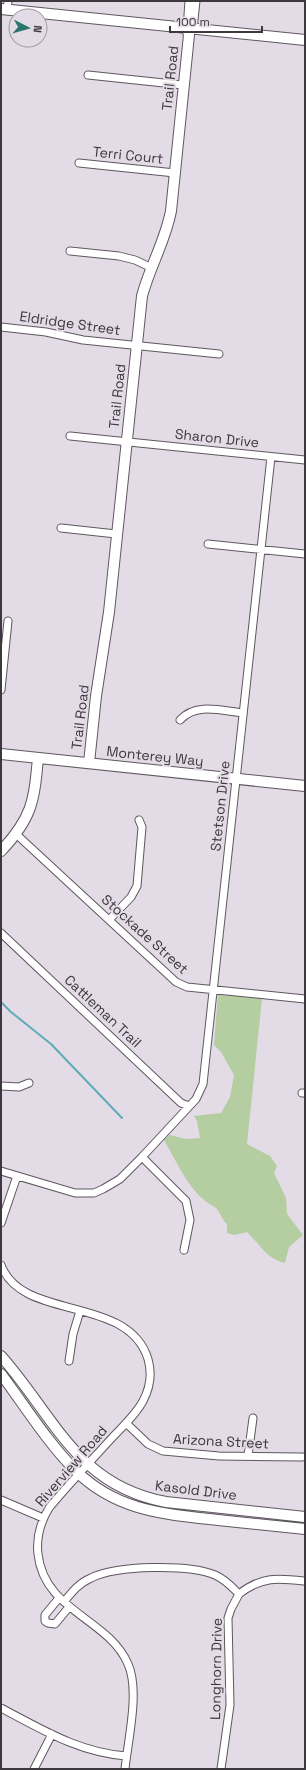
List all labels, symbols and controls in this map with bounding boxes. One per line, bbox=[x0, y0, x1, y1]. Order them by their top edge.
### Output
north arrow bbox=[8, 8, 48, 48]
scale bar bbox=[170, 8, 262, 34]
text: 100 m bbox=[176, 14, 210, 30]
text: N bbox=[31, 25, 45, 33]
street label: Trail Road bbox=[158, 45, 182, 111]
street label: Terri Court bbox=[92, 142, 164, 168]
street label: Eldridge Street bbox=[18, 307, 122, 339]
street label: Trail Road bbox=[105, 363, 129, 429]
street label: Sharon Drive bbox=[174, 425, 260, 451]
street label: Trail Road bbox=[67, 684, 93, 750]
street label: Monterey Way bbox=[106, 742, 204, 770]
street label: Stetson Drive bbox=[206, 760, 234, 852]
street label: Stockade Street bbox=[98, 890, 192, 978]
street label: Cattleman Trail bbox=[61, 971, 145, 1051]
street label: Riverview Road bbox=[31, 1422, 111, 1510]
street label: Arizona Street bbox=[172, 1429, 270, 1453]
street label: Kasold Drive bbox=[154, 1476, 238, 1504]
street label: Longhorn Drive bbox=[206, 1618, 226, 1720]

